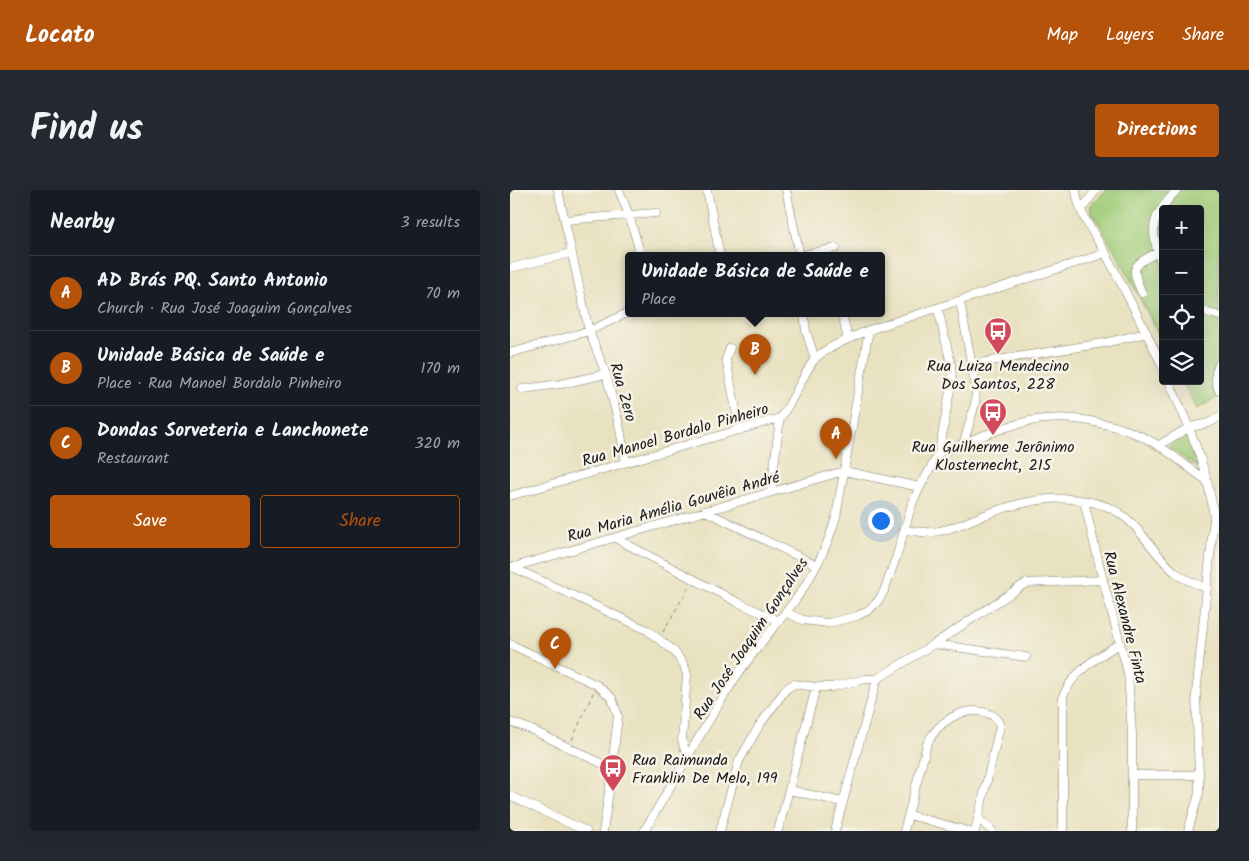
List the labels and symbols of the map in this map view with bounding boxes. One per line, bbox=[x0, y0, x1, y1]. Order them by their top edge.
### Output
bus stop icon: Rua Luiza Mendecino Dos Santos, 228 bbox=[983, 316, 1013, 355]
pin: B bbox=[739, 334, 771, 375]
place label: Rua Luiza Mendecino Dos Santos, 228 bbox=[927, 354, 1069, 397]
street label: Rua Zero bbox=[602, 360, 643, 425]
street label: Rua Manoel Bordalo Pinheiro bbox=[579, 397, 772, 474]
bus stop icon: Rua Guilherme Jerônimo Klosternecht, 215 bbox=[978, 397, 1008, 436]
pin: A bbox=[820, 418, 852, 459]
place label: Rua Guilherme Jerônimo Klosternecht, 215 bbox=[911, 435, 1075, 478]
street label: Rua Maria Amélia Gouvêia André bbox=[564, 465, 784, 550]
your location bbox=[868, 508, 894, 534]
street label: Rua Alexandre Finta bbox=[1096, 548, 1153, 686]
street label: Rua José Joaquim Gonçalves bbox=[687, 552, 815, 725]
pin: C bbox=[539, 628, 571, 669]
place label: Rua Raimunda Franklin De Melo, 199 bbox=[632, 748, 778, 791]
bus stop icon: Rua Raimunda Franklin De Melo, 199 bbox=[598, 753, 628, 792]

